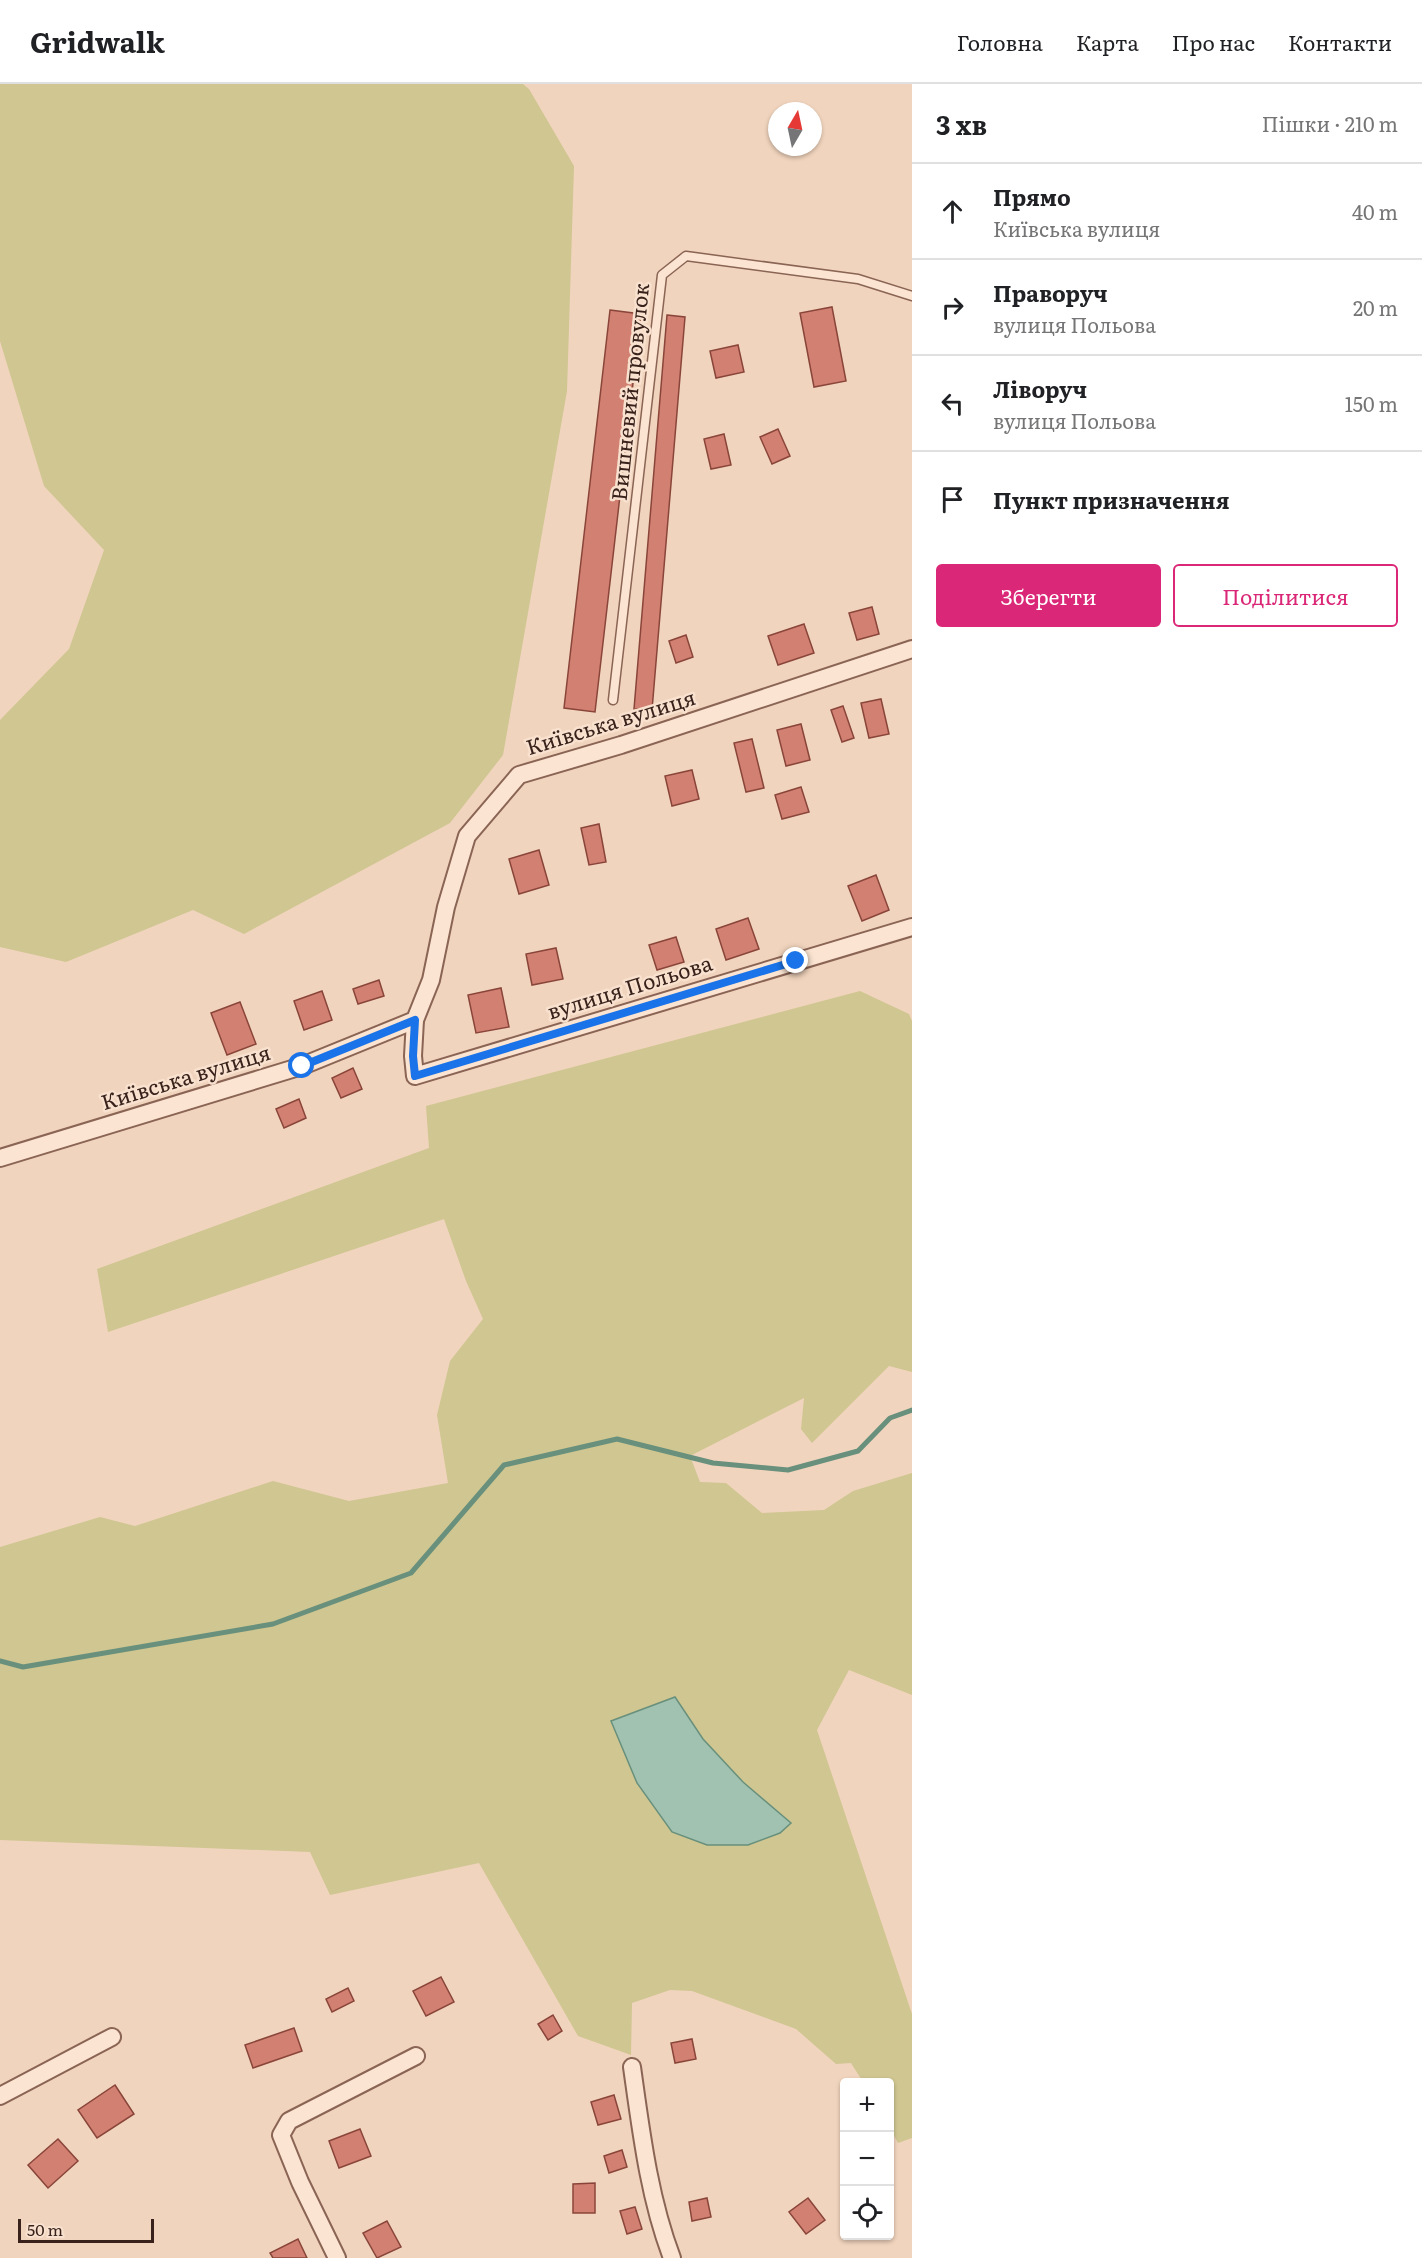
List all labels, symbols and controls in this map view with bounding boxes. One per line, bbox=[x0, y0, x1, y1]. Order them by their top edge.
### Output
text: Gridwalk bbox=[30, 20, 165, 62]
text: Головна bbox=[957, 26, 1043, 57]
text: Карта bbox=[1076, 26, 1139, 57]
text: Про нас bbox=[1172, 26, 1255, 57]
text: Контакти bbox=[1288, 26, 1392, 57]
north arrow bbox=[768, 102, 822, 156]
text: 3 хв bbox=[936, 104, 987, 143]
text: Пішки · 210 m bbox=[1262, 108, 1398, 138]
text: Прямо bbox=[993, 180, 1071, 213]
icon: ahead bbox=[936, 195, 969, 228]
text: 40 m bbox=[1352, 196, 1398, 226]
text: Київська вулиця bbox=[993, 213, 1160, 243]
text: Праворуч bbox=[993, 276, 1108, 309]
street label: Вишневий провулок bbox=[602, 281, 655, 502]
icon: right bbox=[936, 291, 969, 324]
text: 20 m bbox=[1353, 292, 1398, 322]
text: вулиця Польова bbox=[993, 309, 1156, 339]
text: Ліворуч bbox=[993, 372, 1087, 405]
icon: left bbox=[936, 387, 969, 420]
text: 150 m bbox=[1345, 388, 1398, 418]
text: вулиця Польова bbox=[993, 405, 1156, 435]
icon: arrive bbox=[936, 483, 969, 516]
text: Пункт призначення bbox=[993, 483, 1230, 516]
button: Зберегти bbox=[936, 564, 1161, 627]
button: Поділитися bbox=[1173, 564, 1398, 627]
street label: Київська вулиця bbox=[522, 680, 699, 761]
street label: вулиця Польова bbox=[543, 946, 716, 1025]
route end bbox=[782, 947, 808, 973]
street label: Київська вулиця bbox=[97, 1035, 274, 1116]
route start bbox=[288, 1052, 314, 1078]
map controls bbox=[840, 2078, 894, 2240]
button: + bbox=[840, 2078, 894, 2132]
button: − bbox=[840, 2132, 894, 2186]
button: locate bbox=[840, 2186, 894, 2240]
scale bar bbox=[18, 2216, 154, 2244]
text: 50 m bbox=[27, 2217, 63, 2241]

